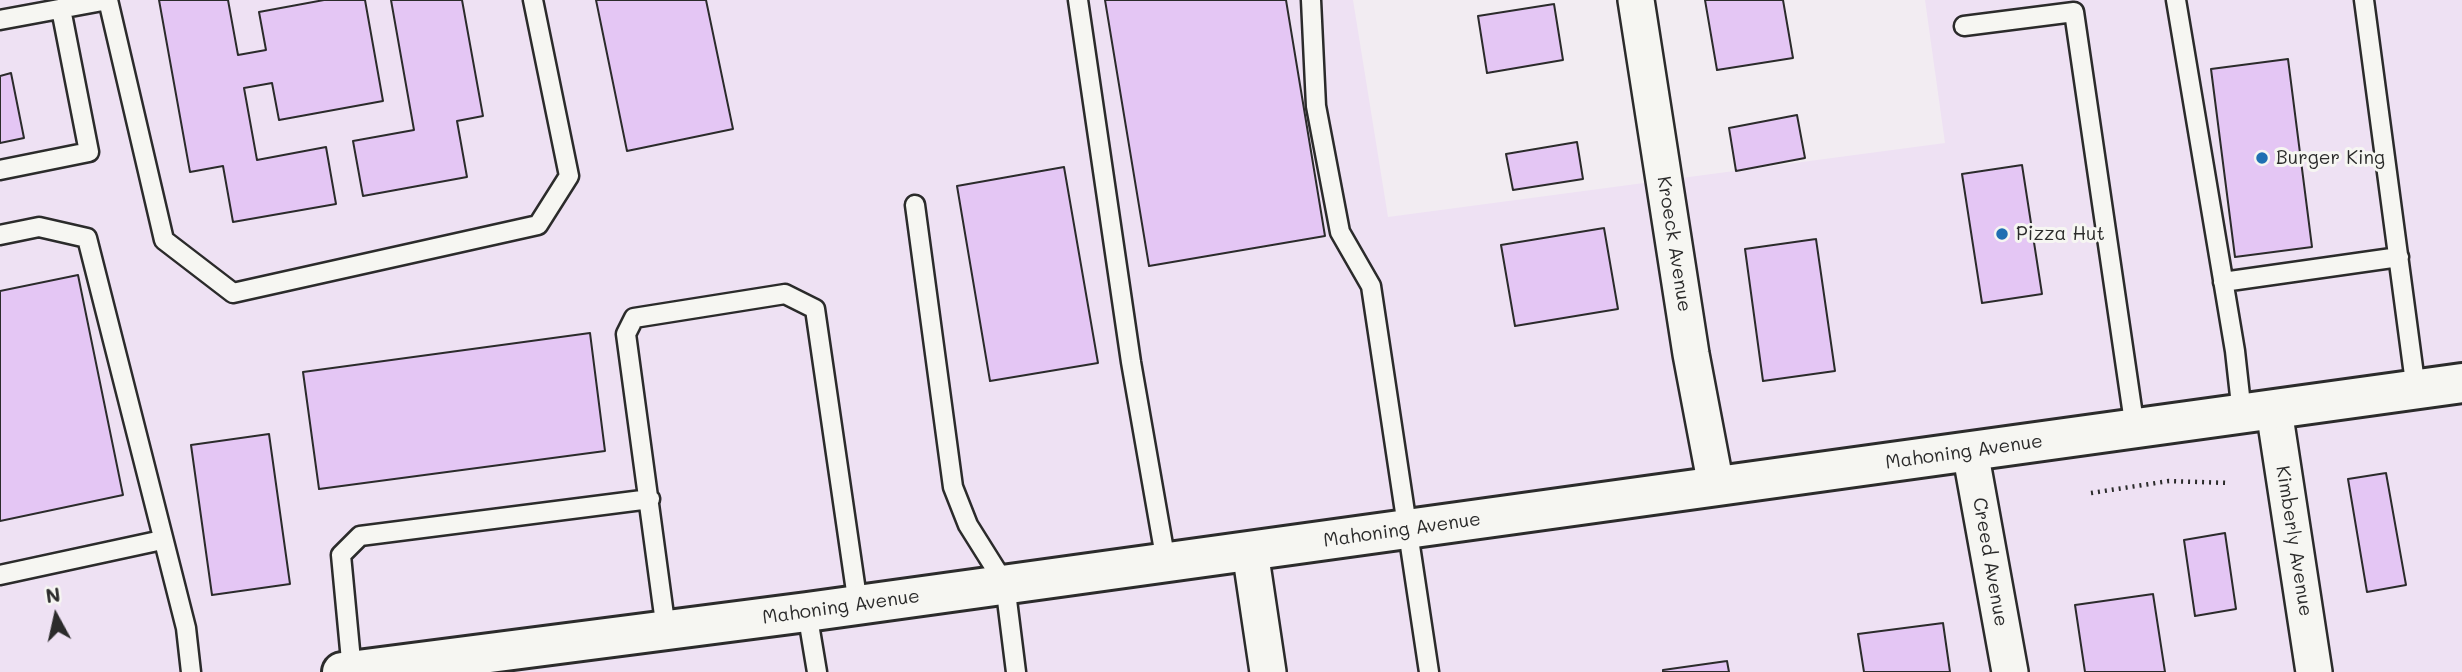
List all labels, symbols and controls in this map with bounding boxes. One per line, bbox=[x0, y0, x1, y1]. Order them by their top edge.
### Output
place label: Burger King bbox=[2276, 147, 2385, 169]
marker: Burger King bbox=[2254, 150, 2270, 166]
street label: Kroeck Avenue bbox=[1652, 174, 1696, 314]
place label: Pizza Hut bbox=[2016, 223, 2105, 245]
marker: Pizza Hut bbox=[1994, 226, 2010, 242]
street label: Mahoning Avenue bbox=[1884, 430, 2044, 474]
street label: Kimberly Avenue bbox=[2271, 464, 2317, 618]
street label: Creed Avenue bbox=[1967, 496, 2013, 628]
street label: Mahoning Avenue bbox=[1322, 508, 1482, 552]
north arrow bbox=[21, 581, 91, 651]
text: N bbox=[44, 581, 62, 608]
street label: Mahoning Avenue bbox=[761, 585, 921, 629]

